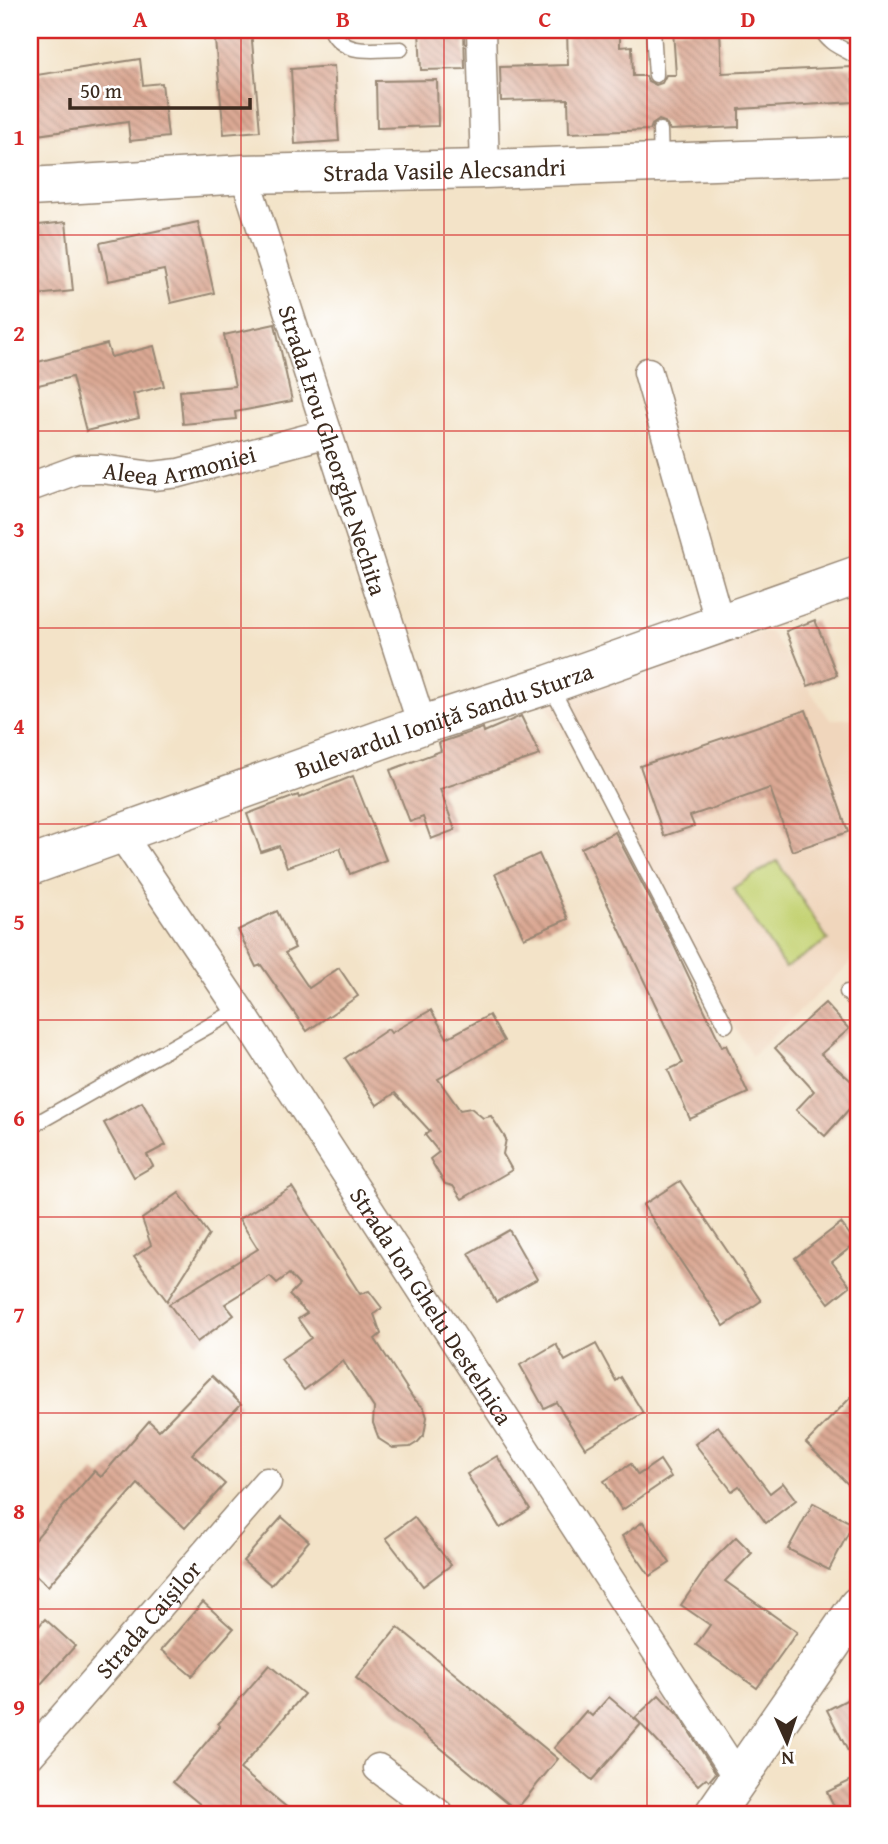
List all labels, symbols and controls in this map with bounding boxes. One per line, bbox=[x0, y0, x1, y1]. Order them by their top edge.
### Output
text: A bbox=[133, 2, 148, 35]
text: B bbox=[336, 2, 350, 35]
text: C bbox=[538, 2, 552, 35]
text: D bbox=[741, 2, 756, 35]
scale bar bbox=[70, 66, 250, 110]
text: 50 m bbox=[80, 75, 122, 106]
text: 1 bbox=[13, 120, 25, 153]
street label: Strada Vasile Alecsandri bbox=[323, 149, 567, 190]
street label: Strada Erou Gheorghe Nechita bbox=[270, 300, 397, 600]
text: 2 bbox=[13, 316, 25, 349]
street label: Aleea Armoniei bbox=[101, 436, 260, 494]
text: 3 bbox=[13, 512, 25, 545]
street label: Bulevardul Ioniță Sandu Sturza bbox=[290, 653, 598, 787]
text: 4 bbox=[13, 709, 25, 742]
text: 5 bbox=[13, 905, 25, 938]
text: 6 bbox=[13, 1101, 25, 1134]
street label: Strada Ion Ghelu Destelnica bbox=[342, 1180, 522, 1432]
text: 7 bbox=[13, 1298, 25, 1331]
text: 8 bbox=[13, 1494, 25, 1527]
street label: Strada Caișilor bbox=[87, 1552, 209, 1686]
text: 9 bbox=[13, 1690, 25, 1723]
north arrow bbox=[752, 1708, 822, 1778]
text: N bbox=[781, 1745, 795, 1773]

